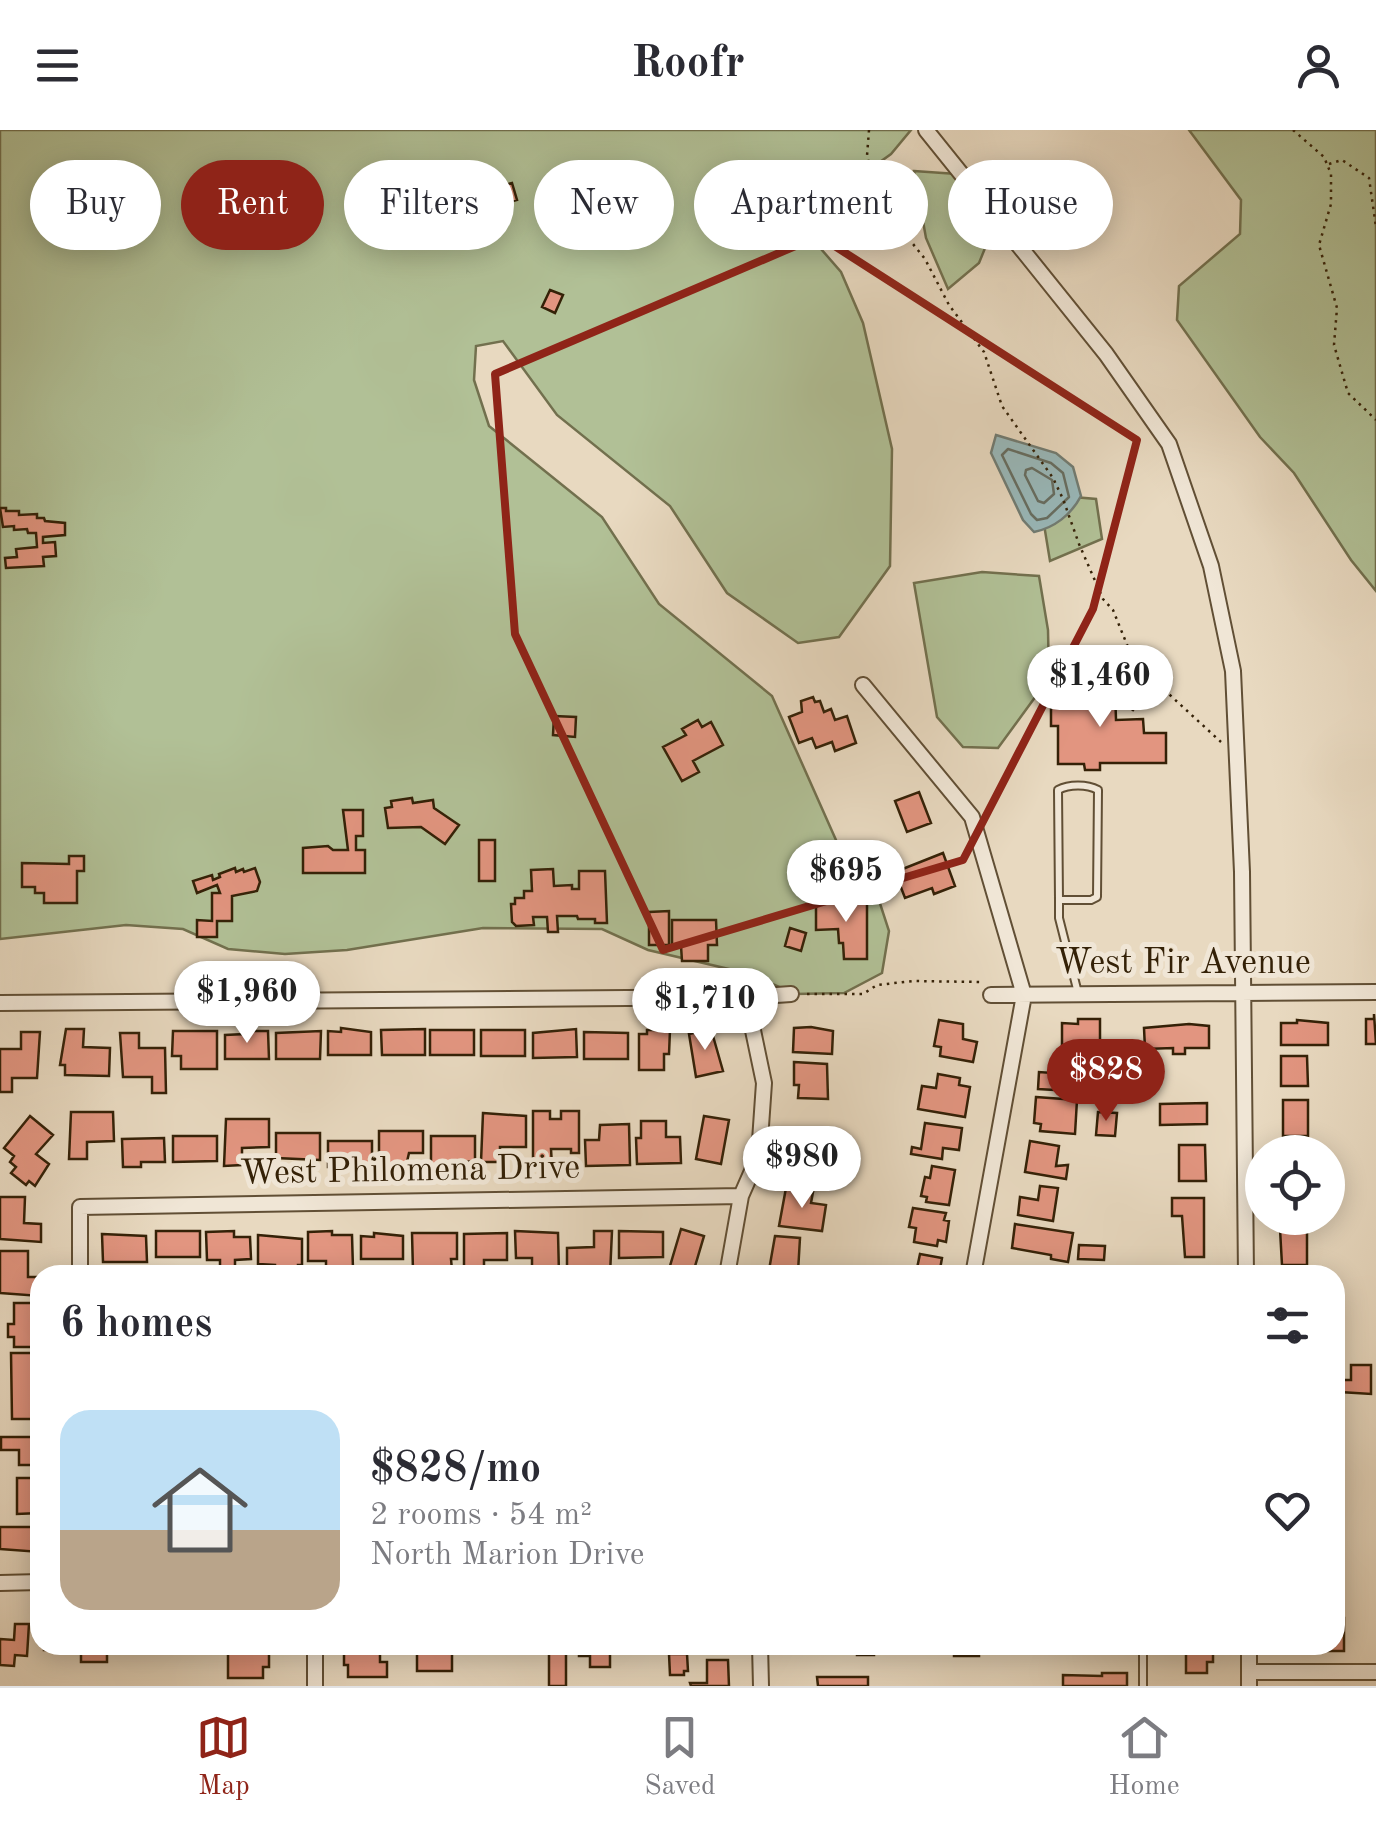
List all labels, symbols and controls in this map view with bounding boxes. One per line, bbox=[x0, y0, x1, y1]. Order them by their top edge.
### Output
icon: menu bbox=[30, 38, 85, 93]
icon: person bbox=[1291, 38, 1346, 93]
text: Roofr bbox=[631, 42, 745, 87]
chip: Buy bbox=[30, 160, 161, 250]
chip: Rent bbox=[181, 160, 324, 250]
chip: Filters bbox=[344, 160, 514, 250]
chip: New bbox=[534, 160, 674, 250]
chip: Apartment bbox=[694, 160, 928, 250]
chip: House bbox=[948, 160, 1113, 250]
pin: $1,460 bbox=[1019, 645, 1181, 730]
text: $1,460 bbox=[1049, 661, 1151, 693]
pin: $695 bbox=[787, 840, 905, 925]
text: $695 bbox=[809, 856, 883, 888]
street label: West Fir Avenue bbox=[1055, 946, 1311, 981]
pin: $1,960 bbox=[166, 961, 328, 1046]
pin: $1,710 bbox=[624, 968, 786, 1053]
text: $1,960 bbox=[196, 977, 298, 1009]
text: $1,710 bbox=[654, 984, 756, 1016]
pin: $828 bbox=[1047, 1039, 1165, 1124]
text: $828 bbox=[1069, 1055, 1143, 1087]
pin: $980 bbox=[743, 1126, 861, 1211]
map controls bbox=[1245, 1135, 1345, 1235]
button: locate bbox=[1245, 1135, 1345, 1235]
text: $980 bbox=[765, 1142, 839, 1174]
street label: West Philomena Drive bbox=[240, 1151, 580, 1191]
icon: filters bbox=[1260, 1298, 1315, 1353]
text: 6 homes bbox=[60, 1304, 212, 1346]
text: $828/mo bbox=[370, 1449, 541, 1491]
icon: home bbox=[140, 1450, 260, 1570]
icon: heart bbox=[1260, 1483, 1315, 1538]
text: 2 rooms · 54 m² bbox=[370, 1500, 592, 1532]
text: North Marion Drive bbox=[370, 1540, 645, 1572]
tab: Map bbox=[196, 1710, 251, 1805]
tab: Saved bbox=[644, 1710, 716, 1805]
tab: Home bbox=[1108, 1710, 1180, 1805]

